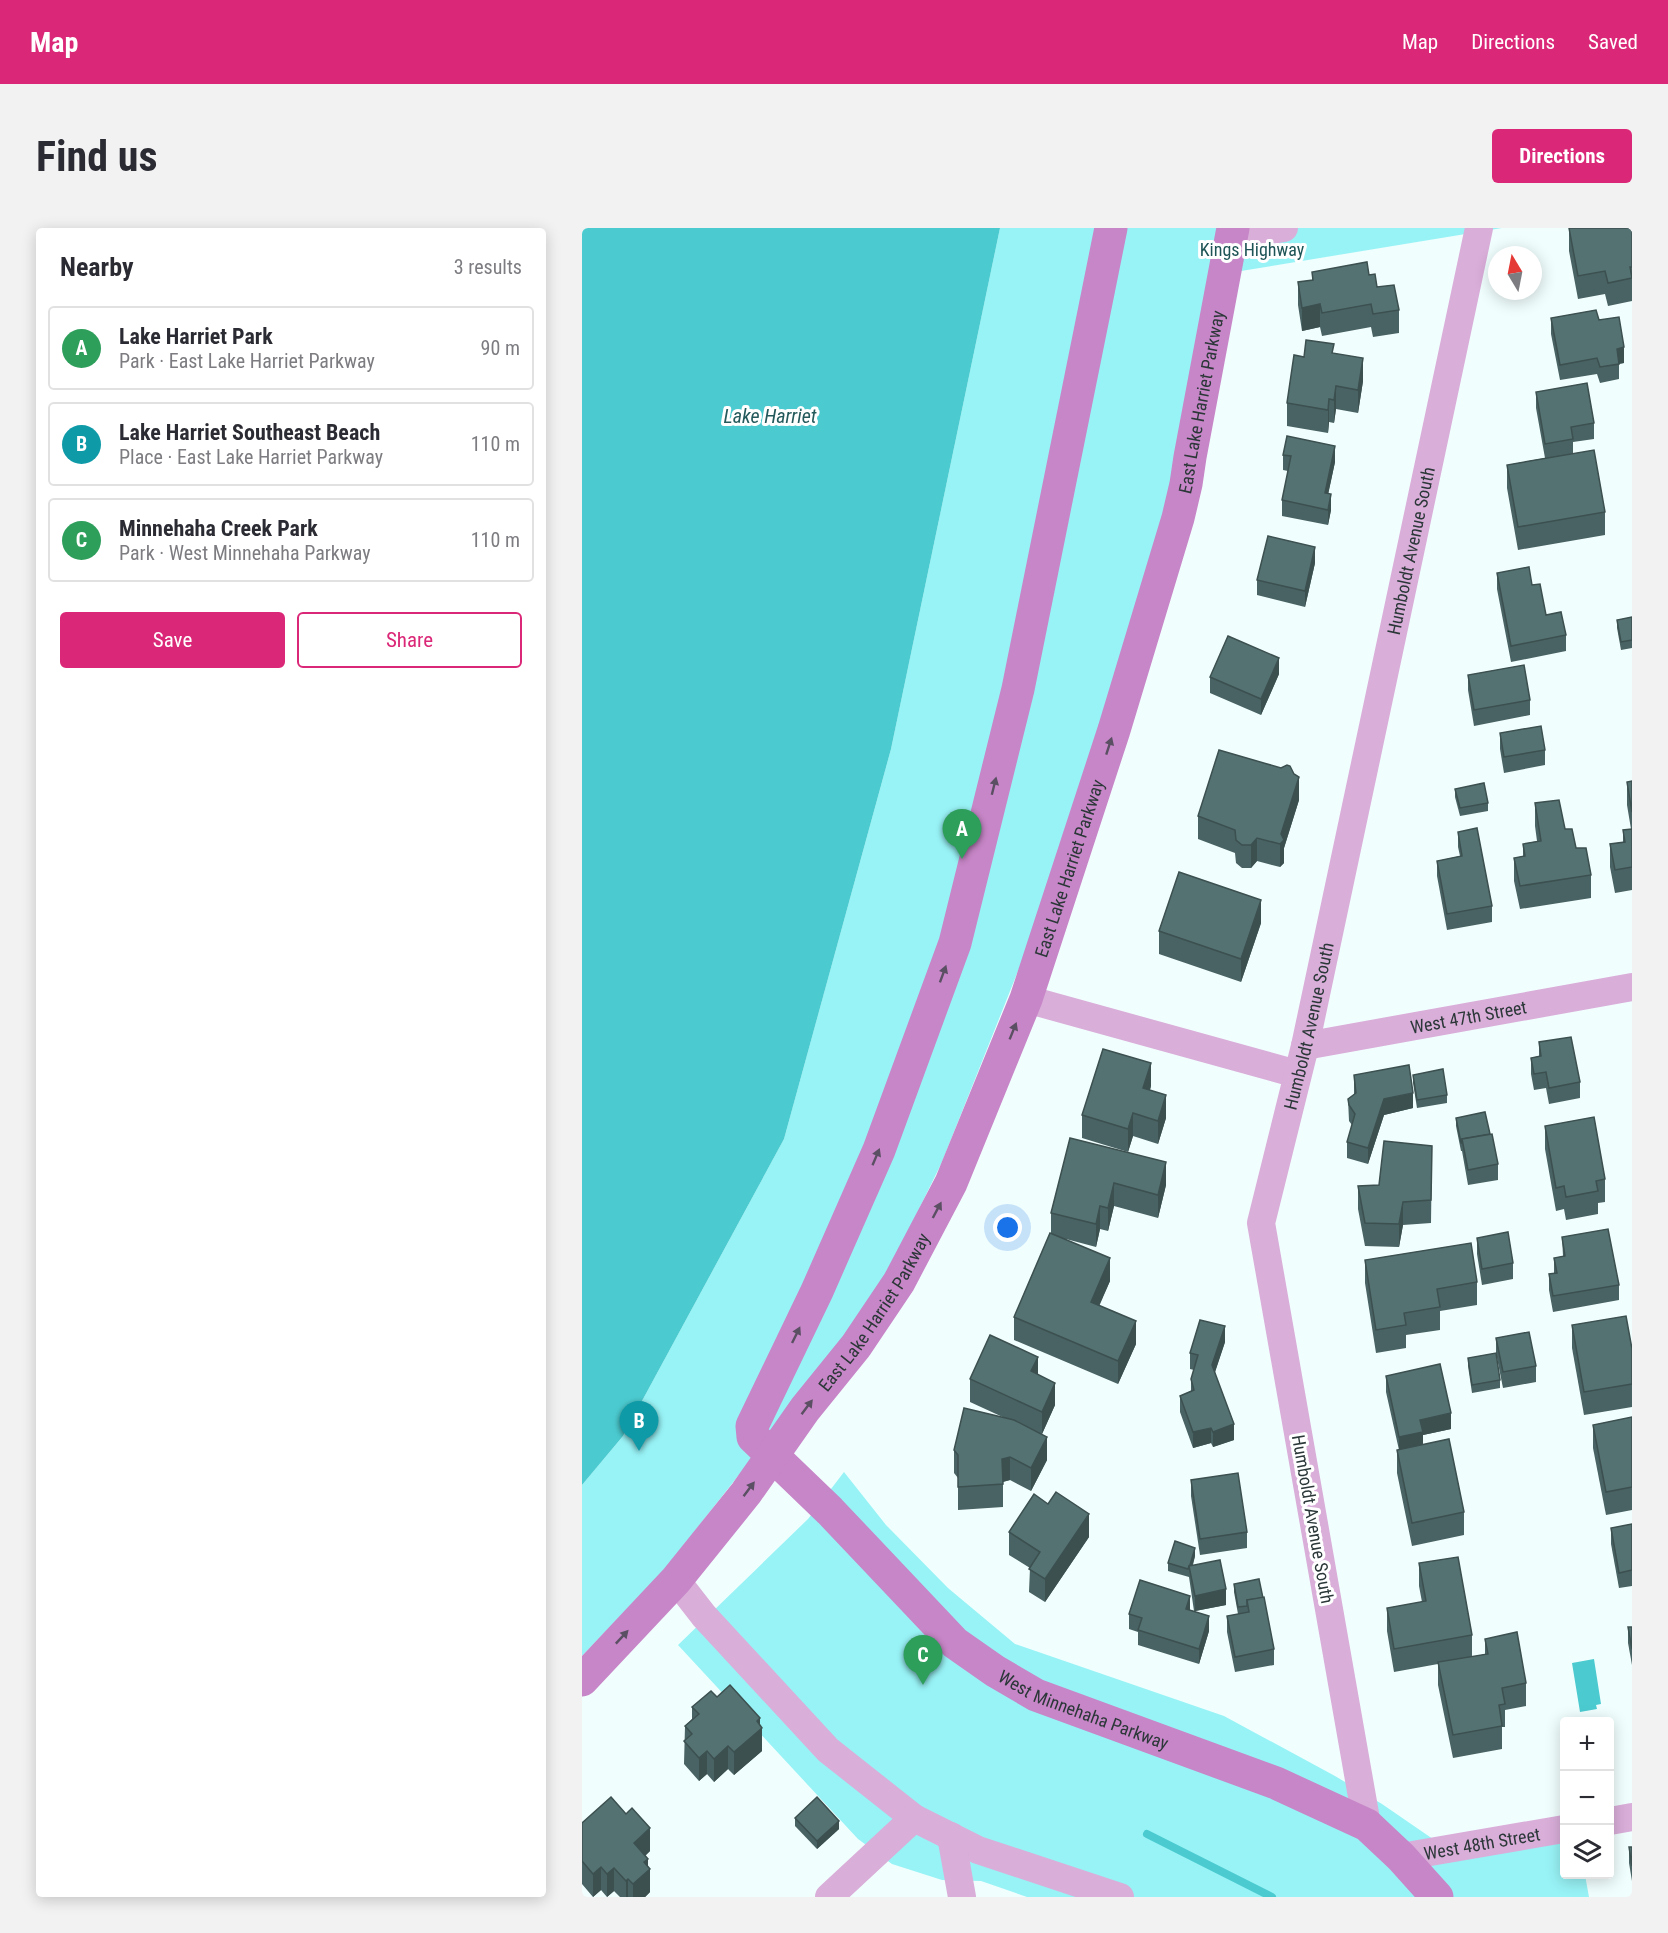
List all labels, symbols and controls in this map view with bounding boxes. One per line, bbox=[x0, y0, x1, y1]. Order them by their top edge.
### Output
text: Map bbox=[30, 26, 78, 59]
text: Map bbox=[1402, 30, 1438, 54]
text: Directions bbox=[1471, 30, 1555, 54]
text: Saved bbox=[1588, 30, 1638, 54]
button: Directions bbox=[1492, 129, 1632, 183]
text: Find us bbox=[36, 132, 157, 181]
park label: Kings Highway bbox=[1200, 239, 1305, 260]
north arrow bbox=[1488, 246, 1542, 300]
text: Nearby bbox=[60, 252, 134, 282]
text: 3 results bbox=[454, 255, 522, 279]
street label: East Lake Harriet Parkway bbox=[1174, 308, 1228, 496]
text: Lake Harriet Park bbox=[119, 324, 273, 349]
text: A bbox=[76, 336, 87, 360]
text: 90 m bbox=[481, 336, 520, 360]
text: Park · East Lake Harriet Parkway bbox=[119, 349, 375, 373]
water label: Lake Harriet bbox=[723, 404, 817, 428]
text: Lake Harriet Southeast Beach bbox=[119, 420, 380, 445]
text: B bbox=[76, 432, 87, 456]
text: 110 m bbox=[471, 432, 520, 456]
text: Place · East Lake Harriet Parkway bbox=[119, 445, 383, 469]
street label: Humboldt Avenue South bbox=[1382, 465, 1438, 637]
text: Minnehaha Creek Park bbox=[119, 516, 318, 541]
text: C bbox=[76, 528, 87, 552]
text: 110 m bbox=[471, 528, 520, 552]
text: Park · West Minnehaha Parkway bbox=[119, 541, 371, 565]
button: Save bbox=[60, 612, 285, 668]
button: Share bbox=[297, 612, 522, 668]
one-way arrow bbox=[1105, 737, 1114, 755]
street label: East Lake Harriet Parkway bbox=[1030, 776, 1108, 960]
one-way arrow bbox=[989, 777, 999, 795]
pin: A bbox=[942, 810, 982, 859]
street label: Humboldt Avenue South bbox=[1279, 940, 1337, 1112]
one-way arrow bbox=[938, 965, 948, 983]
street label: West 47th Street bbox=[1409, 996, 1528, 1037]
one-way arrow bbox=[1008, 1021, 1018, 1039]
one-way arrow bbox=[871, 1148, 881, 1166]
one-way arrow bbox=[932, 1201, 942, 1218]
your location bbox=[993, 1213, 1022, 1242]
street label: East Lake Harriet Parkway bbox=[814, 1229, 934, 1395]
one-way arrow bbox=[791, 1327, 800, 1344]
one-way arrow bbox=[801, 1400, 813, 1416]
pin: B bbox=[620, 1402, 658, 1451]
street label: Humboldt Avenue South bbox=[1288, 1433, 1338, 1605]
one-way arrow bbox=[743, 1482, 755, 1498]
one-way arrow bbox=[615, 1630, 629, 1645]
pin: C bbox=[904, 1636, 942, 1685]
street label: West Minnehaha Parkway bbox=[995, 1665, 1172, 1753]
map controls bbox=[1560, 1717, 1614, 1879]
button: + bbox=[1560, 1717, 1614, 1771]
button: − bbox=[1560, 1771, 1614, 1825]
street label: West 48th Street bbox=[1422, 1823, 1542, 1863]
button: layers bbox=[1560, 1825, 1614, 1879]

